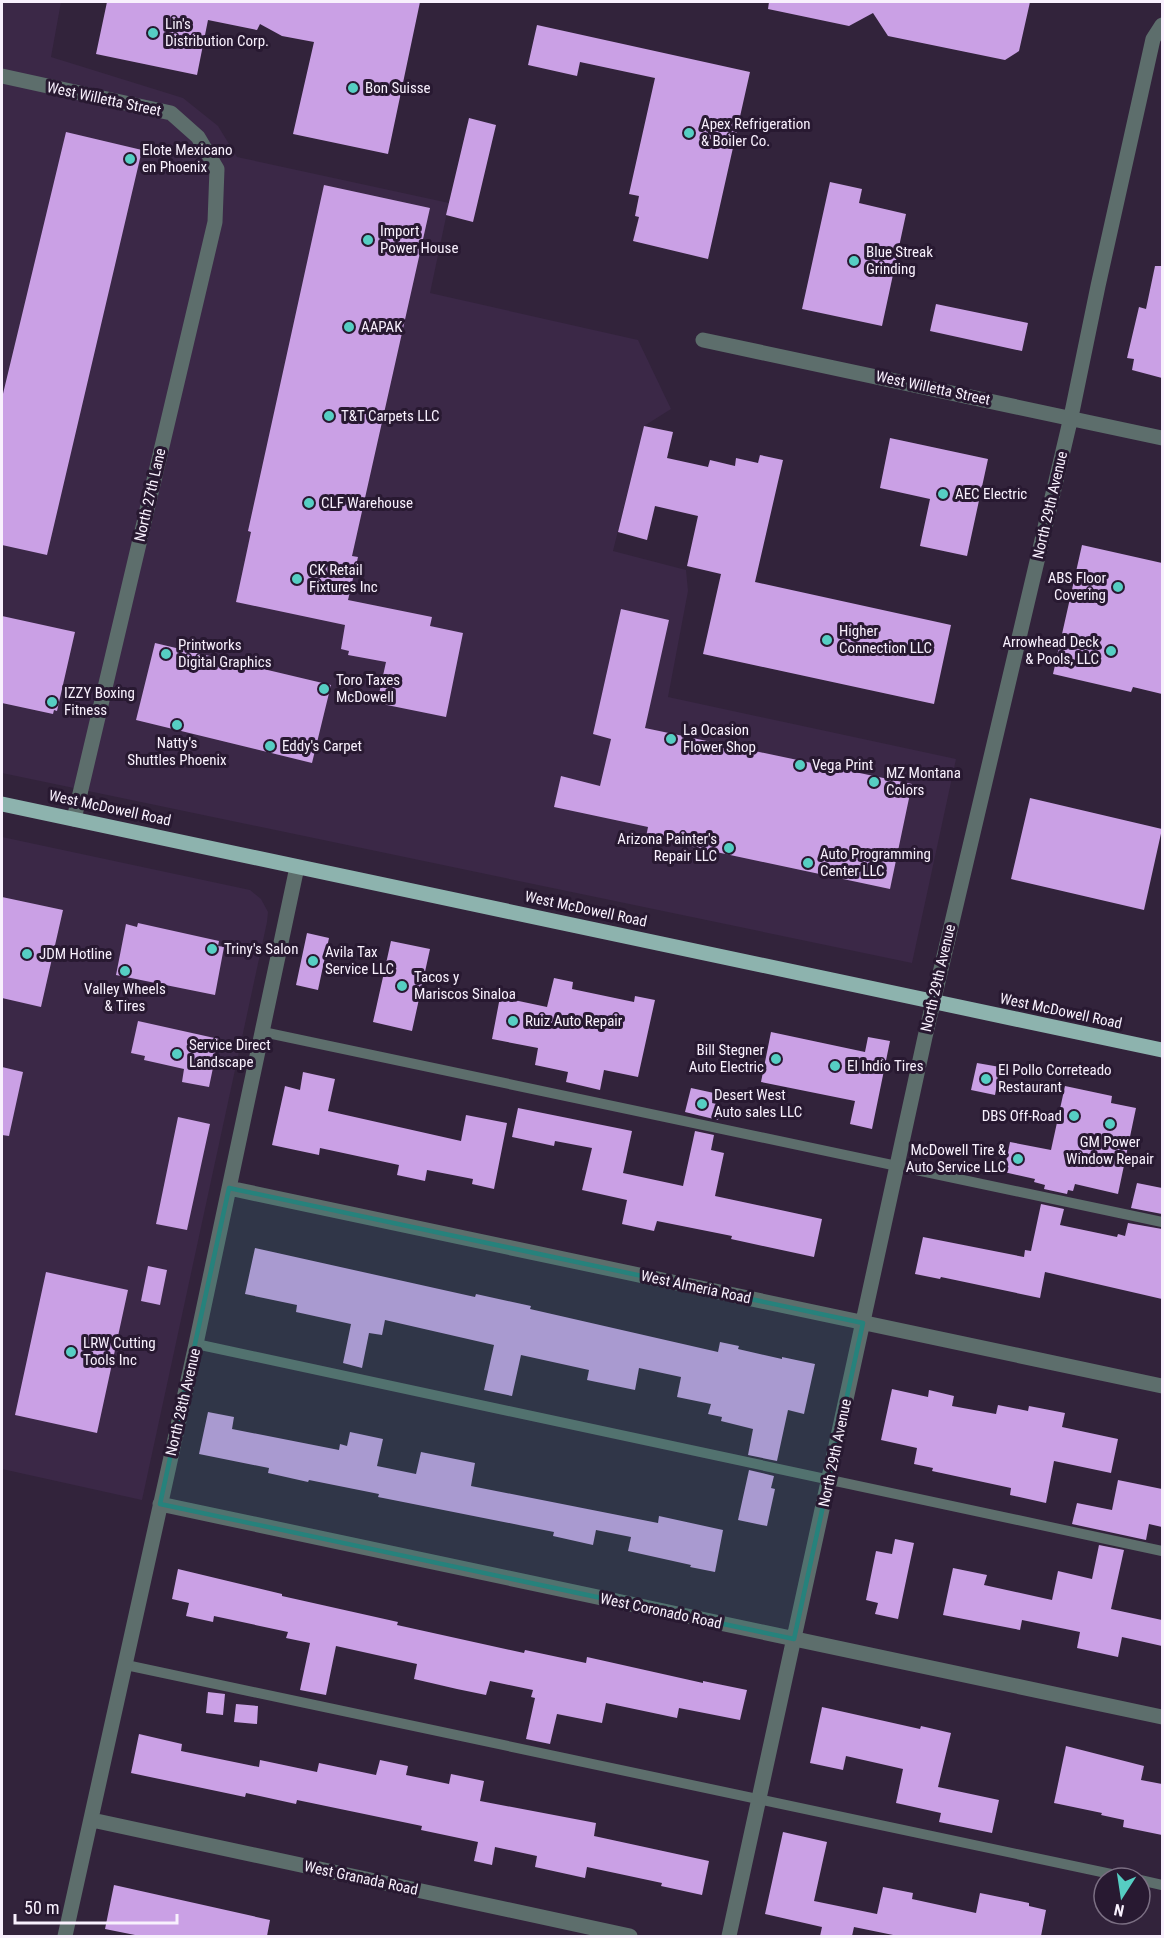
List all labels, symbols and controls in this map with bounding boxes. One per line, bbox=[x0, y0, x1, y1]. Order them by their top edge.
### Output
place label: Lin's Distribution Corp. bbox=[165, 15, 269, 50]
marker: Lin's Distribution Corp. bbox=[146, 26, 160, 40]
street label: West Willetta Street bbox=[45, 78, 163, 120]
place label: Bon Suisse bbox=[365, 79, 431, 97]
marker: Bon Suisse bbox=[346, 81, 360, 95]
place label: Apex Refrigeration & Boiler Co. bbox=[701, 115, 810, 150]
marker: Apex Refrigeration & Boiler Co. bbox=[682, 126, 696, 140]
place label: Elote Mexicano en Phoenix bbox=[142, 141, 233, 176]
marker: Elote Mexicano en Phoenix bbox=[123, 152, 137, 166]
place label: Import Power House bbox=[380, 222, 459, 257]
marker: Import Power House bbox=[361, 233, 375, 247]
place label: Blue Streak Grinding bbox=[866, 243, 933, 278]
marker: Blue Streak Grinding bbox=[847, 254, 861, 268]
place label: AAPAK bbox=[361, 318, 403, 336]
marker: AAPAK bbox=[342, 320, 356, 334]
street label: West Willetta Street bbox=[874, 367, 992, 409]
place label: T&T Carpets LLC bbox=[341, 407, 440, 425]
marker: T&T Carpets LLC bbox=[322, 409, 336, 423]
street label: North 27th Lane bbox=[130, 446, 170, 544]
street label: North 29th Avenue bbox=[1029, 449, 1071, 561]
place label: AEC Electric bbox=[955, 485, 1027, 503]
marker: AEC Electric bbox=[936, 487, 950, 501]
place label: CLF Warehouse bbox=[321, 494, 413, 512]
marker: CLF Warehouse bbox=[302, 496, 316, 510]
place label: CK Retail Fixtures Inc bbox=[309, 561, 378, 596]
place label: ABS Floor Covering bbox=[1048, 569, 1106, 604]
marker: CK Retail Fixtures Inc bbox=[290, 572, 304, 586]
marker: ABS Floor Covering bbox=[1111, 580, 1125, 594]
place label: Higher Connection LLC bbox=[839, 622, 932, 657]
marker: Higher Connection LLC bbox=[820, 633, 834, 647]
place label: Arrowhead Deck & Pools, LLC bbox=[1002, 633, 1099, 668]
place label: Printworks Digital Graphics bbox=[178, 636, 272, 671]
marker: Arrowhead Deck & Pools, LLC bbox=[1104, 644, 1118, 658]
marker: Printworks Digital Graphics bbox=[159, 647, 173, 661]
place label: Toro Taxes McDowell bbox=[336, 671, 400, 706]
marker: Toro Taxes McDowell bbox=[317, 682, 331, 696]
place label: IZZY Boxing Fitness bbox=[64, 684, 135, 719]
marker: IZZY Boxing Fitness bbox=[45, 695, 59, 709]
marker: Natty's Shuttles Phoenix bbox=[170, 718, 184, 732]
place label: La Ocasion Flower Shop bbox=[683, 721, 756, 756]
marker: La Ocasion Flower Shop bbox=[664, 732, 678, 746]
place label: Natty's Shuttles Phoenix bbox=[127, 734, 227, 769]
place label: Eddy's Carpet bbox=[282, 737, 362, 755]
marker: Eddy's Carpet bbox=[263, 739, 277, 753]
place label: Vega Print bbox=[812, 756, 873, 774]
marker: Vega Print bbox=[793, 758, 807, 772]
place label: MZ Montana Colors bbox=[886, 764, 961, 799]
marker: MZ Montana Colors bbox=[867, 775, 881, 789]
street label: West McDowell Road bbox=[47, 786, 173, 830]
place label: Arizona Painter's Repair LLC bbox=[617, 830, 717, 865]
marker: Arizona Painter's Repair LLC bbox=[722, 841, 736, 855]
place label: Auto Programming Center LLC bbox=[820, 845, 931, 880]
marker: Auto Programming Center LLC bbox=[801, 856, 815, 870]
street label: West McDowell Road bbox=[523, 887, 649, 931]
street label: North 29th Avenue bbox=[917, 922, 959, 1034]
place label: Triny's Salon bbox=[224, 940, 298, 958]
marker: Triny's Salon bbox=[205, 942, 219, 956]
place label: Avila Tax Service LLC bbox=[325, 943, 394, 978]
place label: JDM Hotline bbox=[39, 945, 112, 963]
marker: JDM Hotline bbox=[20, 947, 34, 961]
marker: Avila Tax Service LLC bbox=[306, 954, 320, 968]
marker: Valley Wheels & Tires bbox=[118, 964, 132, 978]
place label: Tacos y Mariscos Sinaloa bbox=[414, 968, 516, 1003]
marker: Tacos y Mariscos Sinaloa bbox=[395, 979, 409, 993]
place label: Valley Wheels & Tires bbox=[84, 980, 166, 1015]
street label: West McDowell Road bbox=[998, 989, 1124, 1033]
place label: Ruiz Auto Repair bbox=[525, 1012, 623, 1030]
marker: Ruiz Auto Repair bbox=[506, 1014, 520, 1028]
place label: Service Direct Landscape bbox=[189, 1036, 271, 1071]
place label: Bill Stegner Auto Electric bbox=[689, 1041, 764, 1076]
marker: Service Direct Landscape bbox=[170, 1047, 184, 1061]
marker: Bill Stegner Auto Electric bbox=[769, 1052, 783, 1066]
place label: El Indio Tires bbox=[847, 1057, 924, 1075]
marker: El Indio Tires bbox=[828, 1059, 842, 1073]
place label: El Pollo Correteado Restaurant bbox=[998, 1061, 1112, 1096]
marker: El Pollo Correteado Restaurant bbox=[979, 1072, 993, 1086]
place label: Desert West Auto sales LLC bbox=[714, 1086, 802, 1121]
marker: Desert West Auto sales LLC bbox=[695, 1097, 709, 1111]
place label: DBS Off-Road bbox=[982, 1107, 1062, 1125]
marker: DBS Off-Road bbox=[1067, 1109, 1081, 1123]
marker: GM Power Window Repair bbox=[1103, 1117, 1117, 1131]
place label: GM Power Window Repair bbox=[1066, 1133, 1154, 1168]
place label: McDowell Tire & Auto Service LLC bbox=[906, 1141, 1007, 1176]
marker: McDowell Tire & Auto Service LLC bbox=[1011, 1152, 1025, 1166]
street label: West Almeria Road bbox=[639, 1267, 753, 1307]
place label: LRW Cutting Tools Inc bbox=[83, 1334, 156, 1369]
marker: LRW Cutting Tools Inc bbox=[64, 1345, 78, 1359]
street label: North 28th Avenue bbox=[162, 1346, 204, 1458]
street label: North 29th Avenue bbox=[815, 1397, 855, 1509]
street label: West Coronado Road bbox=[599, 1589, 723, 1633]
street label: West Granada Road bbox=[302, 1857, 420, 1899]
north arrow bbox=[1092, 1866, 1152, 1926]
scale bar bbox=[15, 1887, 177, 1925]
text: 50 m bbox=[24, 1897, 59, 1918]
text: N bbox=[1112, 1900, 1126, 1920]

